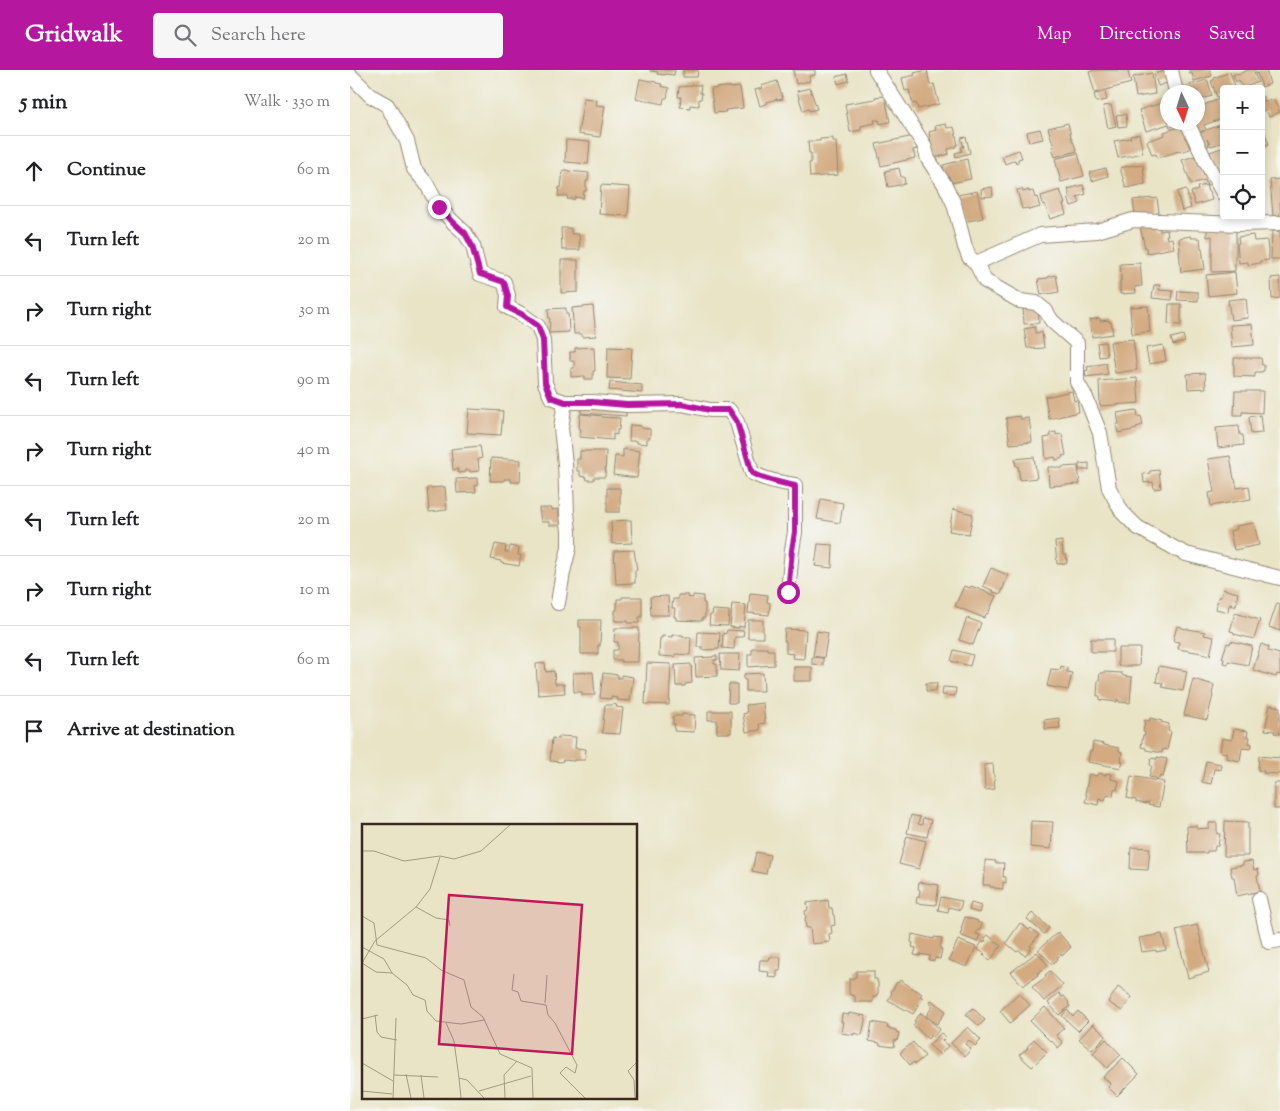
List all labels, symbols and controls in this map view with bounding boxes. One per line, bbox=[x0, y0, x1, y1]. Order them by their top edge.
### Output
search box bbox=[153, 13, 503, 58]
text: Gridwalk bbox=[25, 18, 123, 52]
icon: search bbox=[171, 21, 199, 49]
text: Search here bbox=[211, 22, 306, 49]
text: Map bbox=[1037, 22, 1072, 48]
text: Directions bbox=[1100, 22, 1181, 48]
text: Saved bbox=[1209, 22, 1255, 48]
north arrow bbox=[1160, 85, 1205, 130]
map controls bbox=[1220, 85, 1265, 220]
button: + bbox=[1220, 85, 1265, 130]
text: 5 min bbox=[20, 88, 67, 118]
text: Walk · 330 m bbox=[244, 91, 330, 114]
button: − bbox=[1220, 130, 1265, 175]
icon: ahead bbox=[20, 157, 48, 185]
text: Continue bbox=[67, 157, 146, 184]
text: 60 m bbox=[297, 159, 330, 182]
button: locate bbox=[1220, 175, 1265, 220]
route end bbox=[428, 196, 451, 219]
icon: left bbox=[20, 227, 48, 255]
text: Turn left bbox=[67, 227, 139, 254]
text: 20 m bbox=[297, 229, 330, 252]
icon: right bbox=[20, 297, 48, 325]
text: Turn right bbox=[67, 297, 151, 324]
text: 30 m bbox=[299, 299, 330, 322]
icon: left bbox=[20, 367, 48, 395]
text: Turn left bbox=[67, 367, 139, 394]
text: 90 m bbox=[297, 369, 330, 392]
icon: right bbox=[20, 437, 48, 465]
text: Turn right bbox=[67, 437, 151, 464]
text: 40 m bbox=[297, 439, 330, 462]
icon: left bbox=[20, 507, 48, 535]
text: Turn left bbox=[67, 507, 139, 534]
text: 20 m bbox=[297, 509, 330, 532]
icon: right bbox=[20, 577, 48, 605]
text: Turn right bbox=[67, 577, 151, 604]
text: 10 m bbox=[300, 579, 330, 602]
route start bbox=[777, 581, 800, 604]
icon: left bbox=[20, 647, 48, 675]
text: Turn left bbox=[67, 647, 139, 674]
text: 60 m bbox=[297, 649, 330, 672]
icon: arrive bbox=[20, 717, 48, 745]
text: Arrive at destination bbox=[67, 717, 235, 744]
inset map bbox=[362, 824, 638, 1098]

